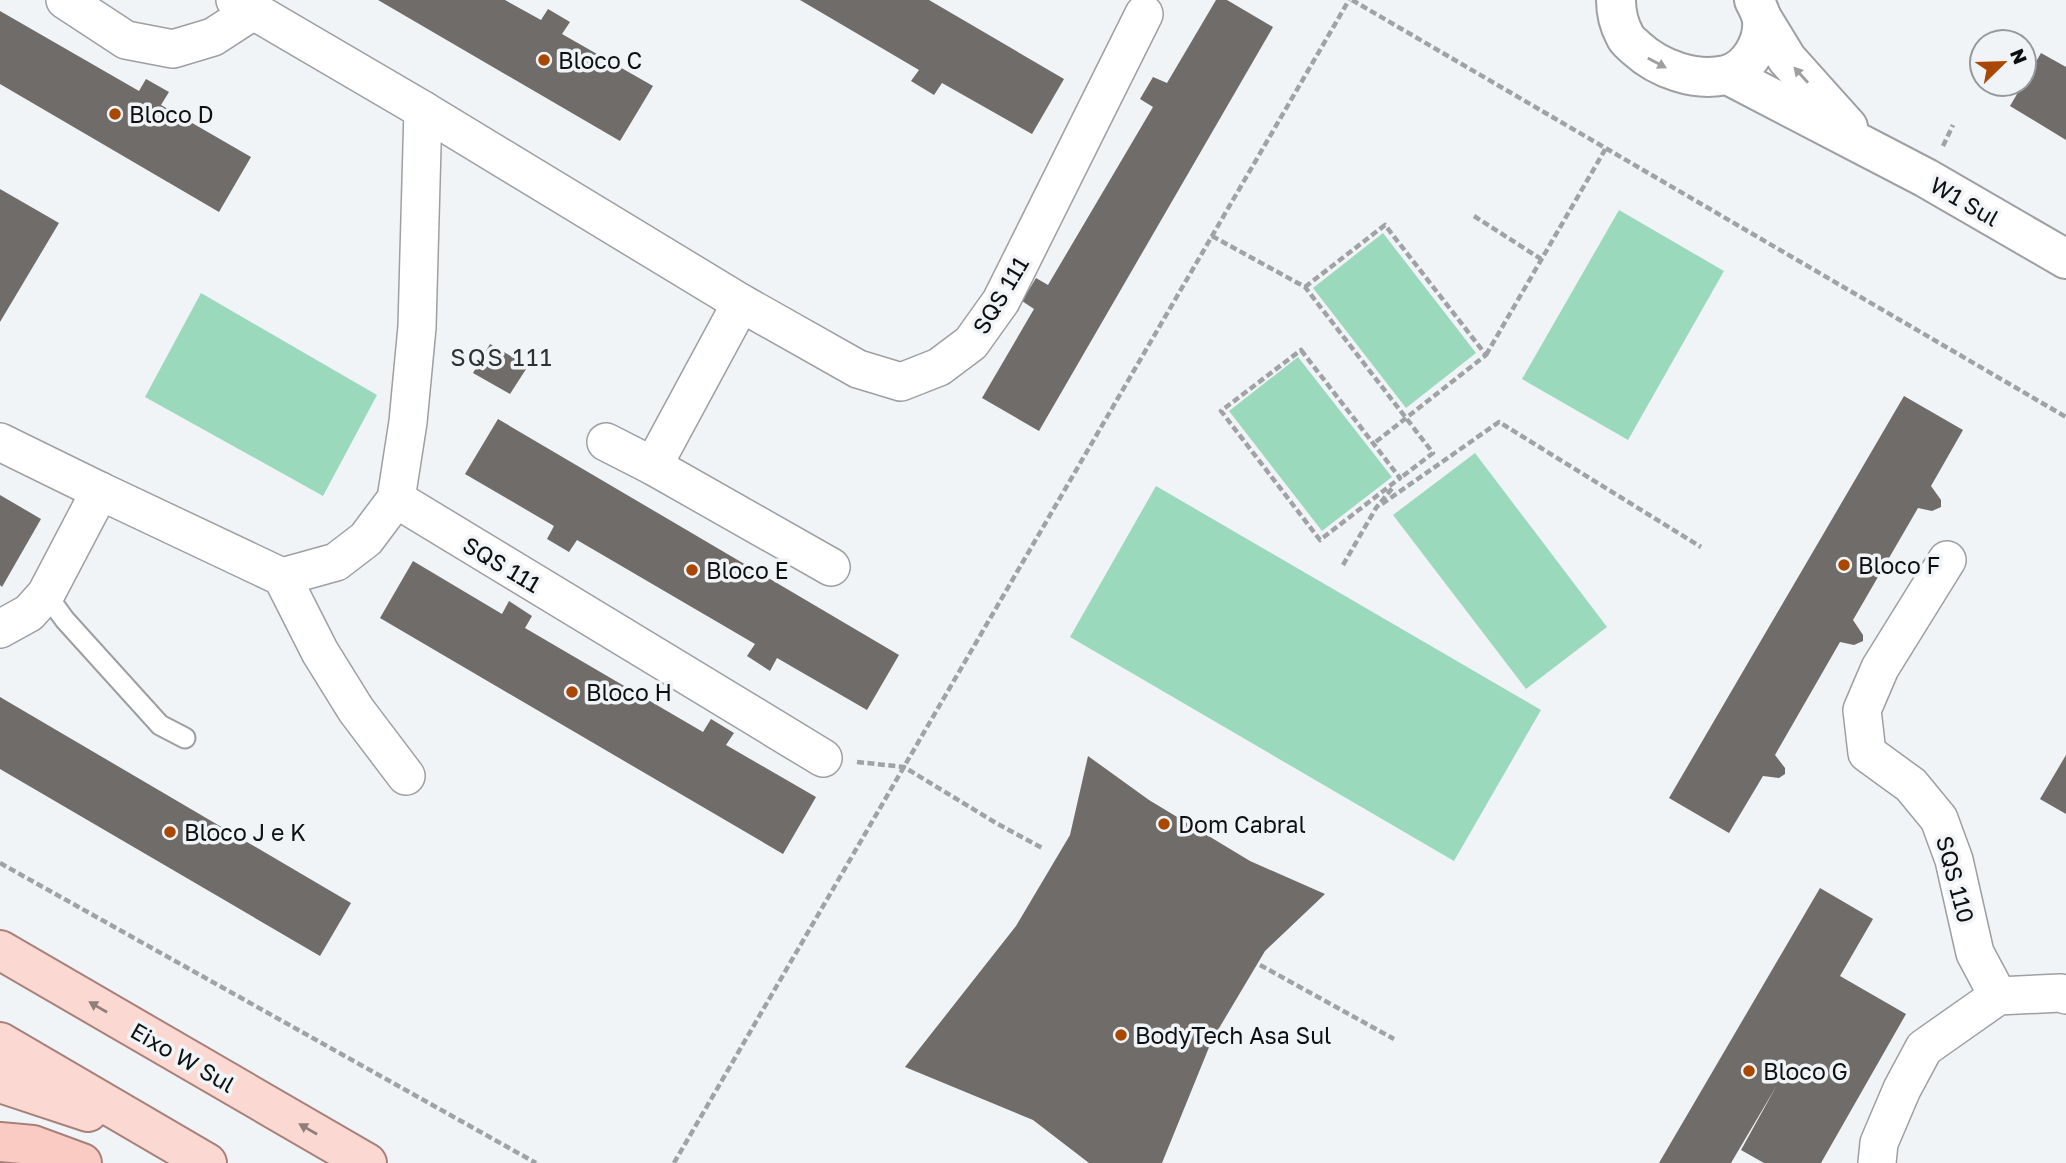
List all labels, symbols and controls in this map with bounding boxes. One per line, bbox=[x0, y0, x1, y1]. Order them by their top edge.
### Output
north arrow bbox=[1968, 28, 2038, 98]
text: N bbox=[2006, 45, 2033, 67]
place label: Bloco C bbox=[558, 46, 642, 74]
marker: Bloco C bbox=[536, 52, 552, 68]
one-way arrow bbox=[1647, 57, 1667, 69]
one-way arrow bbox=[1794, 67, 1810, 84]
place label: Bloco D bbox=[129, 100, 214, 128]
marker: Bloco D bbox=[107, 106, 123, 122]
street label: W1 Sul bbox=[1926, 170, 2004, 232]
street label: SQS 111 bbox=[966, 251, 1034, 339]
district label: SQS 111 bbox=[450, 342, 554, 371]
street label: SQS 111 bbox=[458, 530, 546, 598]
place label: Bloco F bbox=[1858, 551, 1940, 579]
place label: Bloco E bbox=[706, 556, 788, 584]
marker: Bloco F bbox=[1836, 557, 1852, 573]
marker: Bloco E bbox=[684, 562, 700, 578]
place label: Bloco H bbox=[586, 678, 672, 706]
marker: Bloco H bbox=[564, 684, 580, 700]
place label: Dom Cabral bbox=[1178, 810, 1306, 838]
marker: Dom Cabral bbox=[1156, 816, 1172, 832]
place label: Bloco J e K bbox=[184, 818, 306, 846]
marker: Bloco J e K bbox=[162, 824, 178, 840]
street label: SQS 110 bbox=[1931, 832, 1981, 926]
one-way arrow bbox=[88, 1002, 108, 1014]
street label: Eixo W Sul bbox=[126, 1016, 240, 1098]
place label: BodyTech Asa Sul bbox=[1135, 1021, 1331, 1049]
marker: BodyTech Asa Sul bbox=[1113, 1027, 1129, 1043]
place label: Bloco G bbox=[1763, 1057, 1848, 1085]
marker: Bloco G bbox=[1741, 1063, 1757, 1079]
one-way arrow bbox=[298, 1123, 317, 1135]

